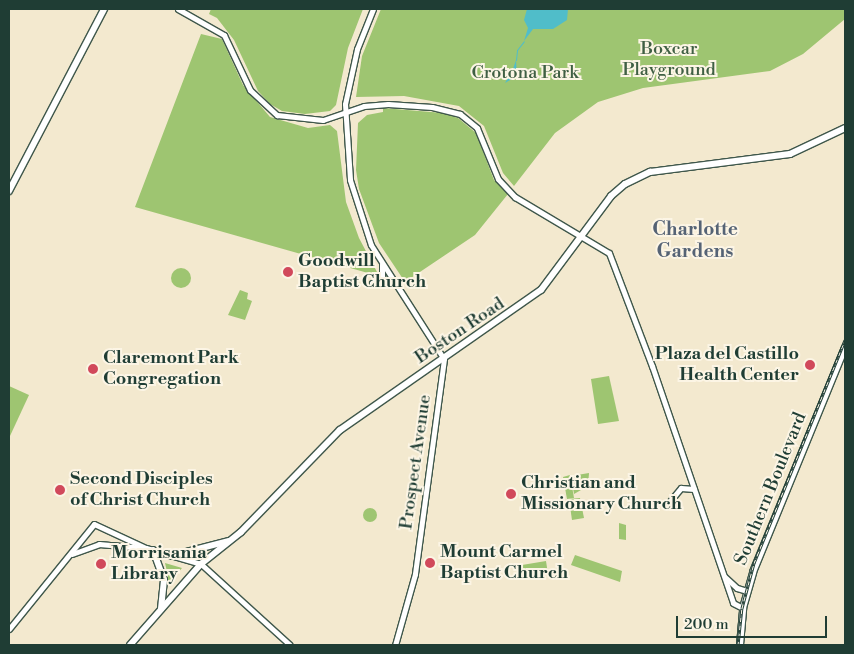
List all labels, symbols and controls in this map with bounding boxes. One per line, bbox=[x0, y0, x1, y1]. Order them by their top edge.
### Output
park label: Boxcar Playground bbox=[622, 39, 716, 82]
park label: Crotona Park bbox=[471, 62, 579, 84]
district label: Charlotte Gardens bbox=[652, 219, 738, 263]
place label: Goodwill Baptist Church bbox=[298, 251, 426, 294]
marker: Goodwill Baptist Church bbox=[282, 266, 294, 278]
street label: Boston Road bbox=[411, 293, 509, 369]
place label: Plaza del Castillo Health Center bbox=[655, 344, 799, 386]
place label: Claremont Park Congregation bbox=[103, 348, 239, 390]
marker: Plaza del Castillo Health Center bbox=[803, 358, 817, 372]
marker: Claremont Park Congregation bbox=[87, 363, 99, 375]
street label: Prospect Avenue bbox=[396, 393, 436, 531]
street label: Southern Boulevard bbox=[730, 409, 812, 569]
place label: Second Disciples of Christ Church bbox=[70, 469, 213, 512]
place label: Christian and Missionary Church bbox=[521, 473, 682, 516]
marker: Second Disciples of Christ Church bbox=[54, 484, 66, 496]
marker: Christian and Missionary Church bbox=[505, 488, 517, 500]
place label: Mount Carmel Baptist Church bbox=[440, 542, 568, 584]
place label: Morrisania Library bbox=[111, 543, 207, 586]
marker: Mount Carmel Baptist Church bbox=[424, 557, 436, 569]
marker: Morrisania Library bbox=[95, 558, 107, 570]
scale bar bbox=[679, 606, 830, 638]
text: 200 m bbox=[684, 615, 729, 634]

